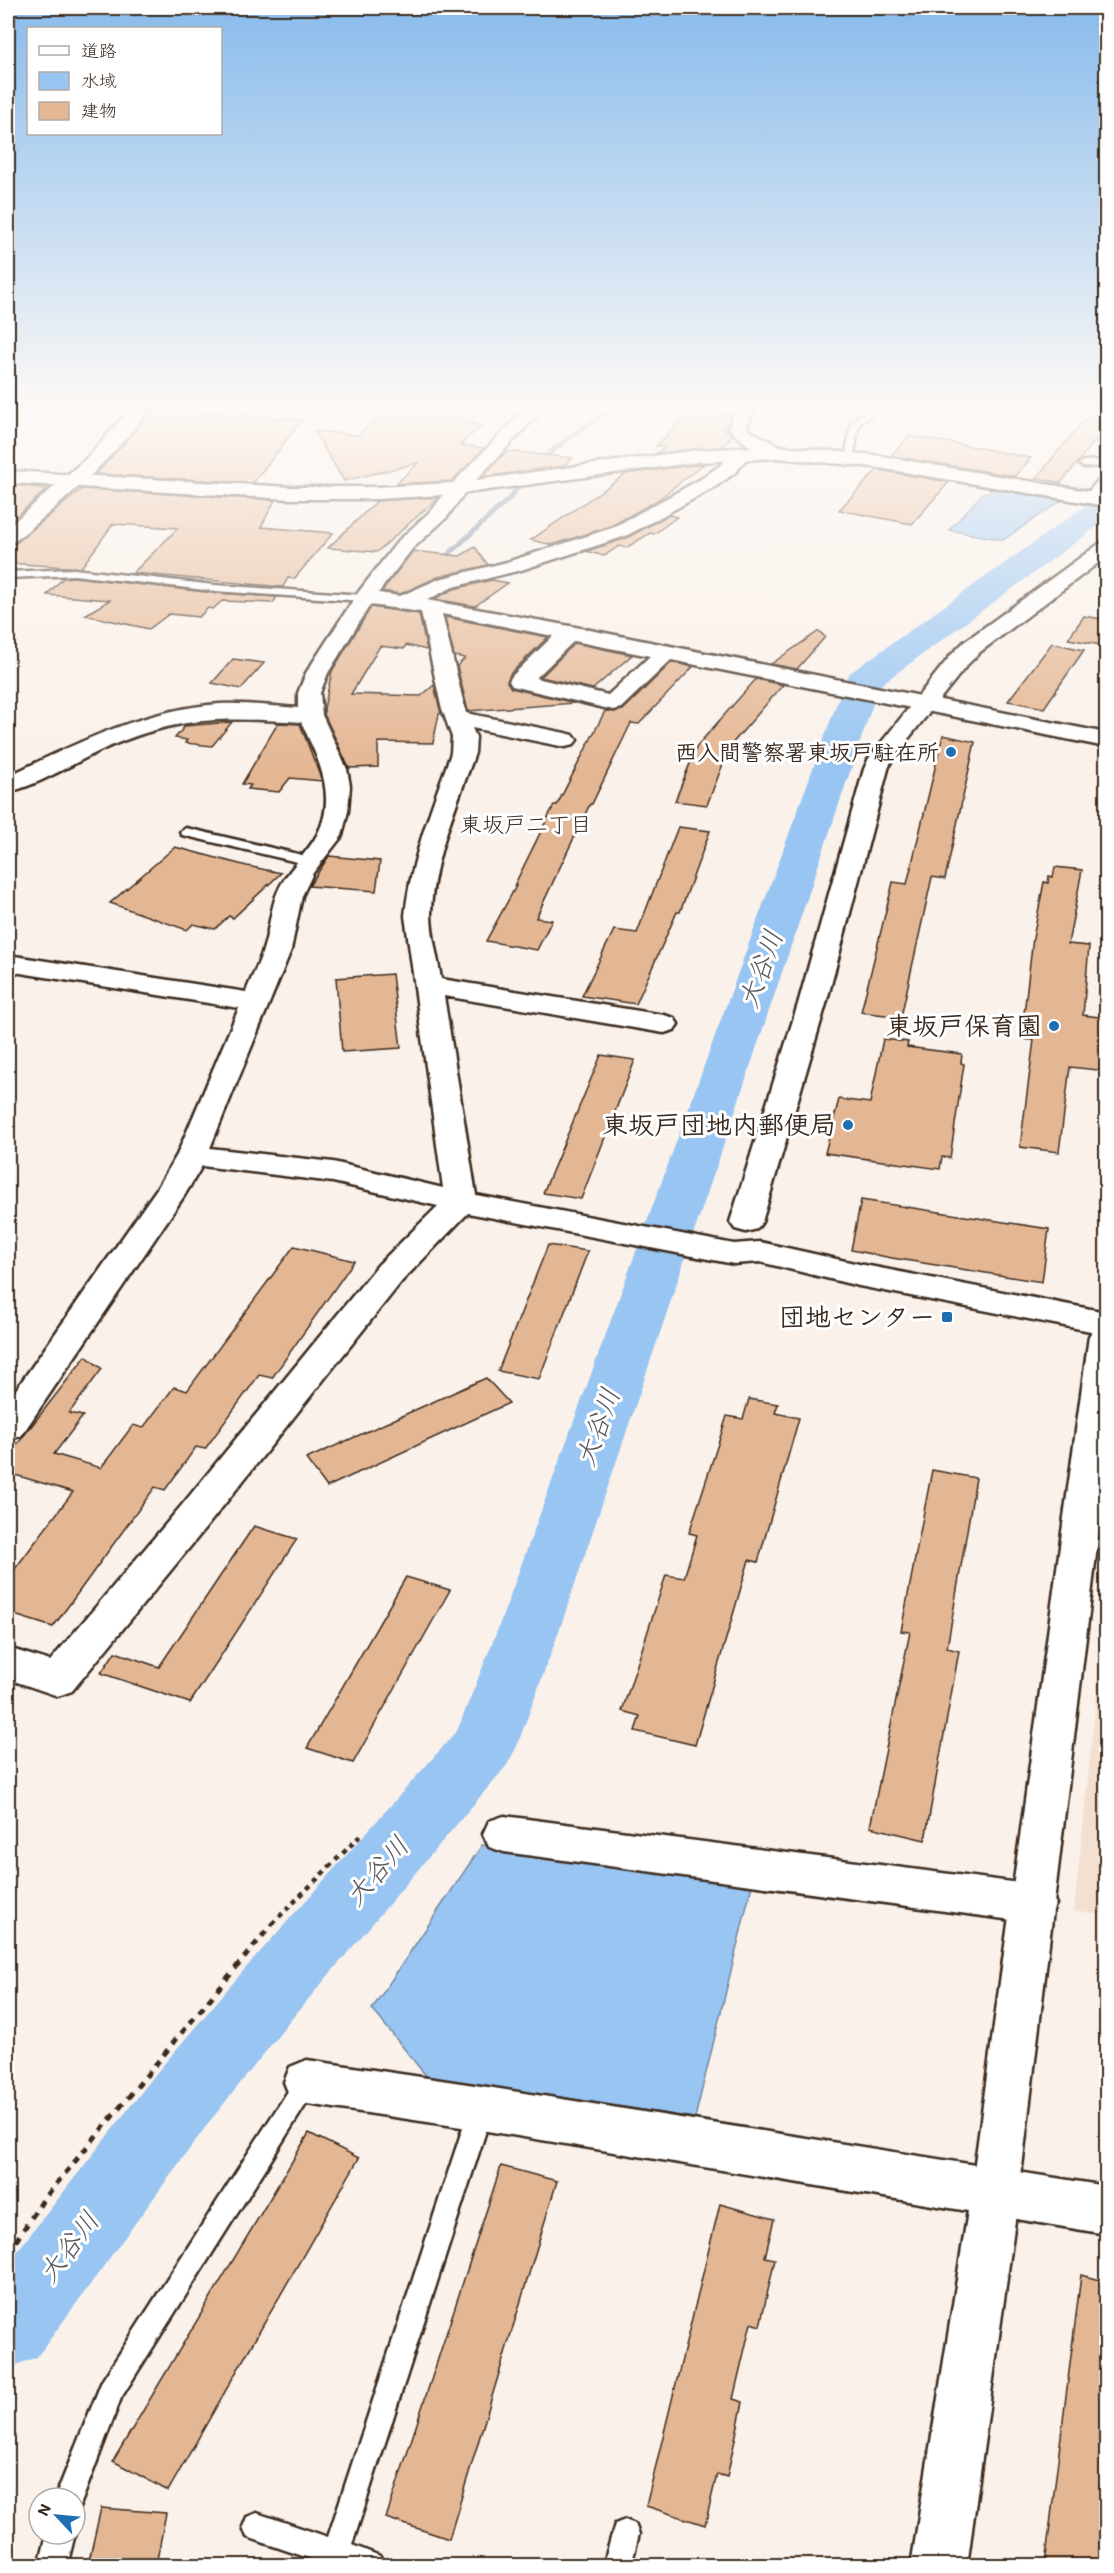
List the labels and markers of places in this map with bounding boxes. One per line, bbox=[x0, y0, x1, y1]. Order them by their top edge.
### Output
place label: 西入間警察署東坂戸駐在所 bbox=[675, 739, 939, 766]
marker: 西入間警察署東坂戸駐在所 bbox=[944, 745, 958, 759]
place label: 東坂戸保育園 bbox=[886, 1010, 1042, 1042]
marker: 東坂戸保育園 bbox=[1047, 1019, 1061, 1033]
place label: 東坂戸団地内郵便局 bbox=[602, 1109, 836, 1141]
marker: 東坂戸団地内郵便局 bbox=[841, 1118, 855, 1132]
place label: 団地センター bbox=[779, 1301, 935, 1333]
marker: 団地センター bbox=[940, 1310, 954, 1324]

